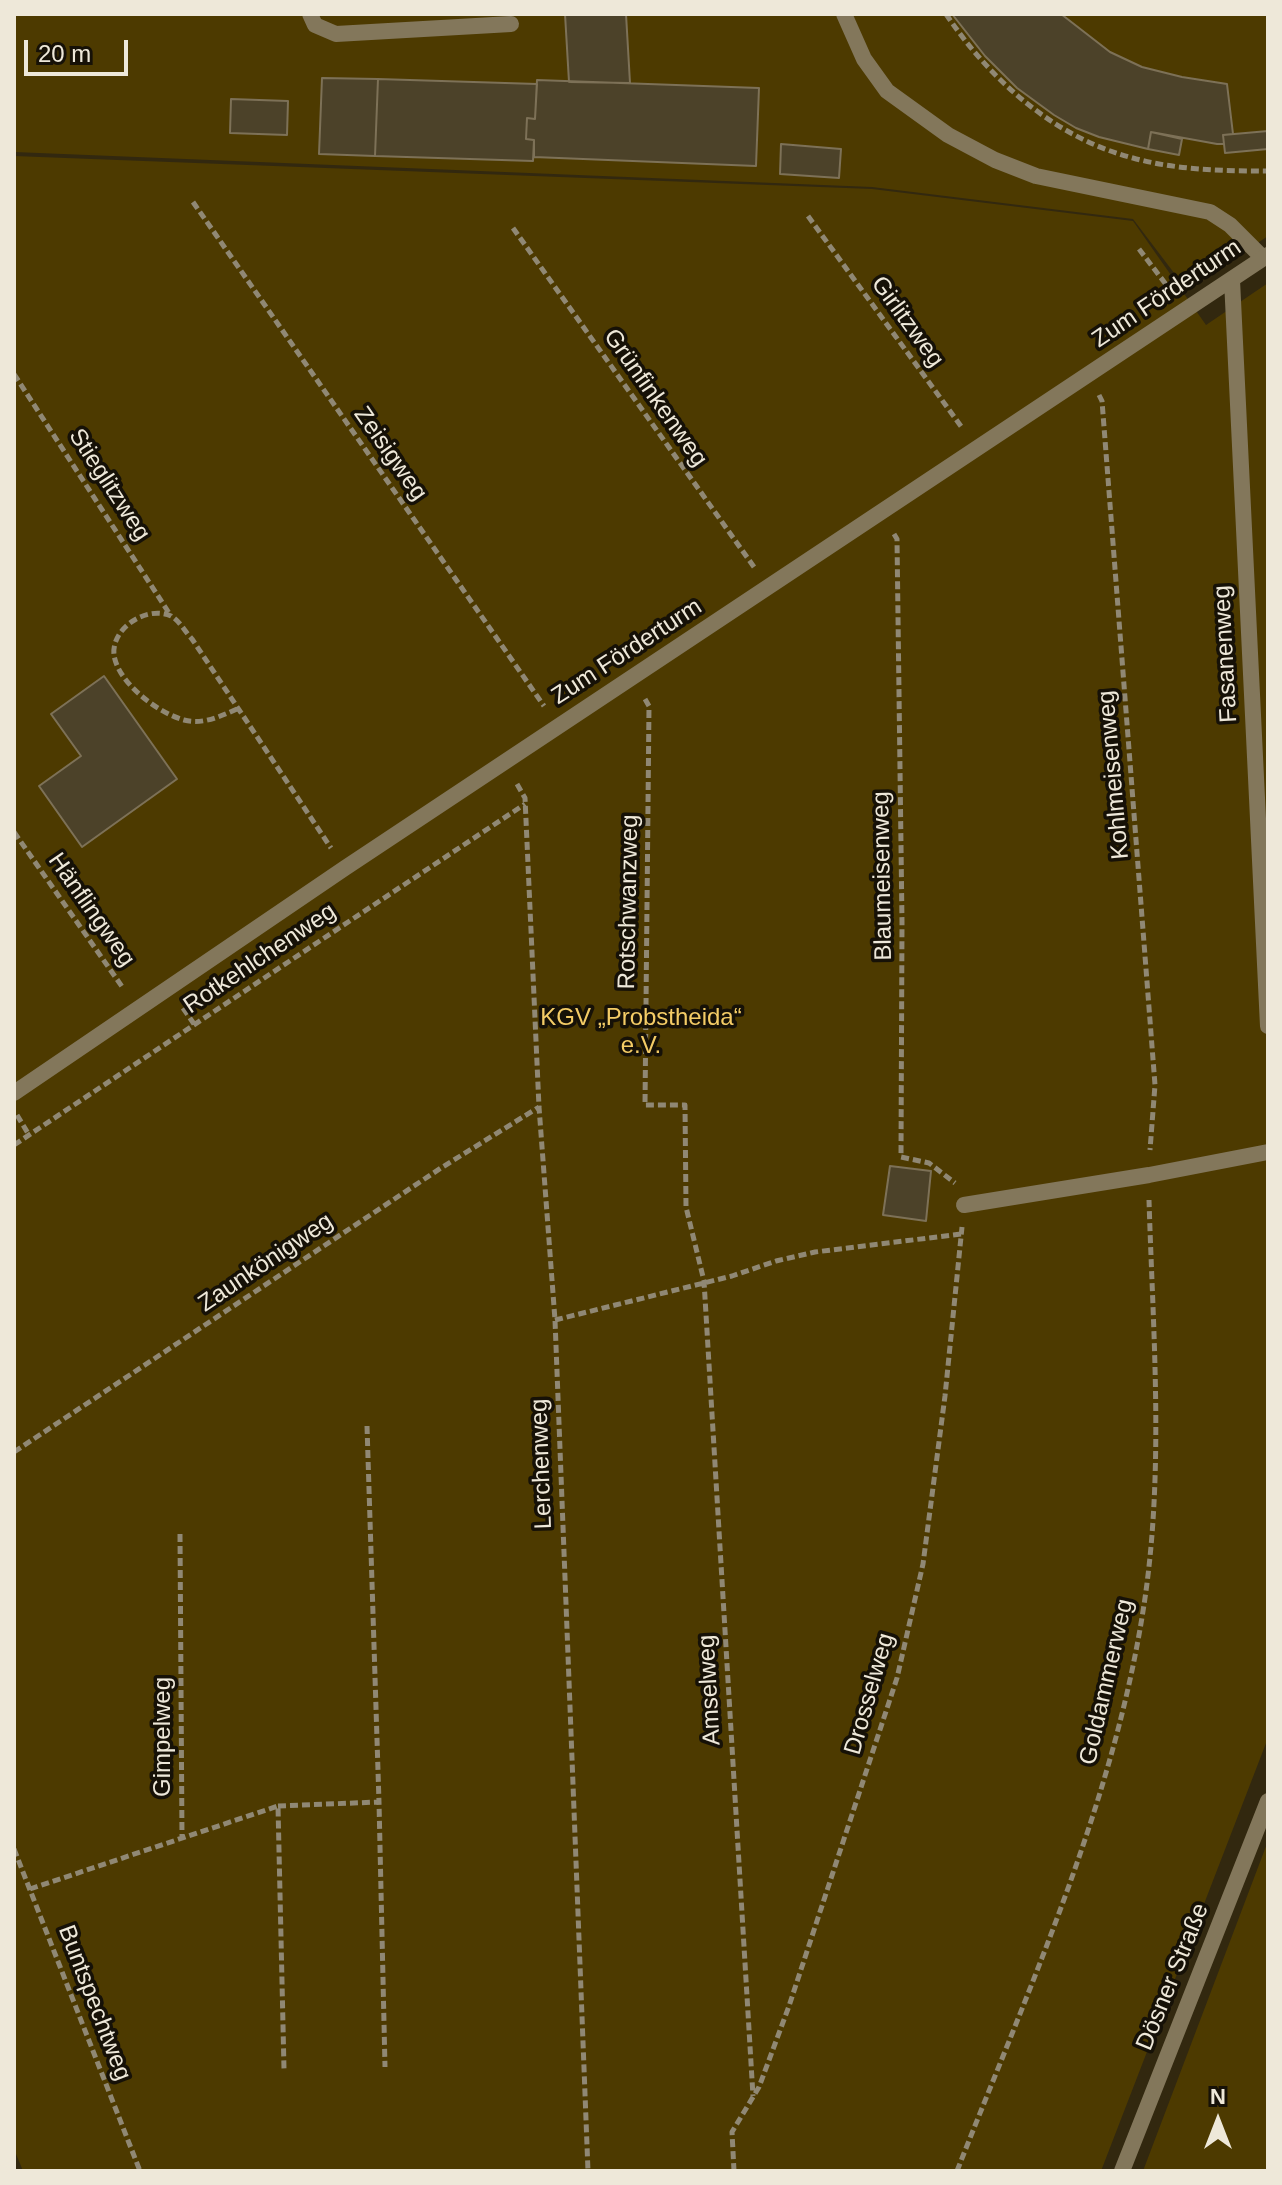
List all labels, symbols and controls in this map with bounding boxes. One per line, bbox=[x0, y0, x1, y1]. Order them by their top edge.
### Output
scale bar bbox=[28, 24, 132, 74]
text: 20 m bbox=[38, 40, 91, 67]
street label: Zum Förderturm bbox=[1087, 234, 1247, 354]
street label: Girlitzweg bbox=[864, 271, 950, 373]
street label: Grünfinkenweg bbox=[597, 324, 713, 472]
street label: Zeisigweg bbox=[347, 401, 433, 507]
street label: Stieglitzweg bbox=[62, 423, 156, 547]
street label: Fasanenweg bbox=[1208, 585, 1244, 723]
street label: Zum Förderturm bbox=[546, 593, 708, 711]
street label: Kohlmeisenweg bbox=[1092, 689, 1136, 861]
street label: Blaumeisenweg bbox=[867, 791, 899, 961]
street label: Rotschwanzweg bbox=[613, 814, 645, 990]
street label: Hänflingweg bbox=[41, 848, 141, 972]
street label: Rotkehlchenweg bbox=[178, 897, 342, 1021]
park label: KGV „Probstheida“ e.V. bbox=[540, 1004, 742, 1060]
street label: Zaunkönigweg bbox=[193, 1207, 339, 1319]
street label: Lerchenweg bbox=[525, 1398, 559, 1530]
street label: Goldammerweg bbox=[1074, 1596, 1140, 1768]
street label: Drosselweg bbox=[839, 1630, 901, 1758]
street label: Amselweg bbox=[693, 1634, 727, 1746]
street label: Gimpelweg bbox=[149, 1677, 177, 1797]
street label: Dösner Straße bbox=[1130, 1899, 1216, 2055]
street label: Buntspechtweg bbox=[51, 1921, 137, 2085]
north arrow bbox=[1178, 2081, 1258, 2161]
text: N bbox=[1210, 2084, 1226, 2109]

